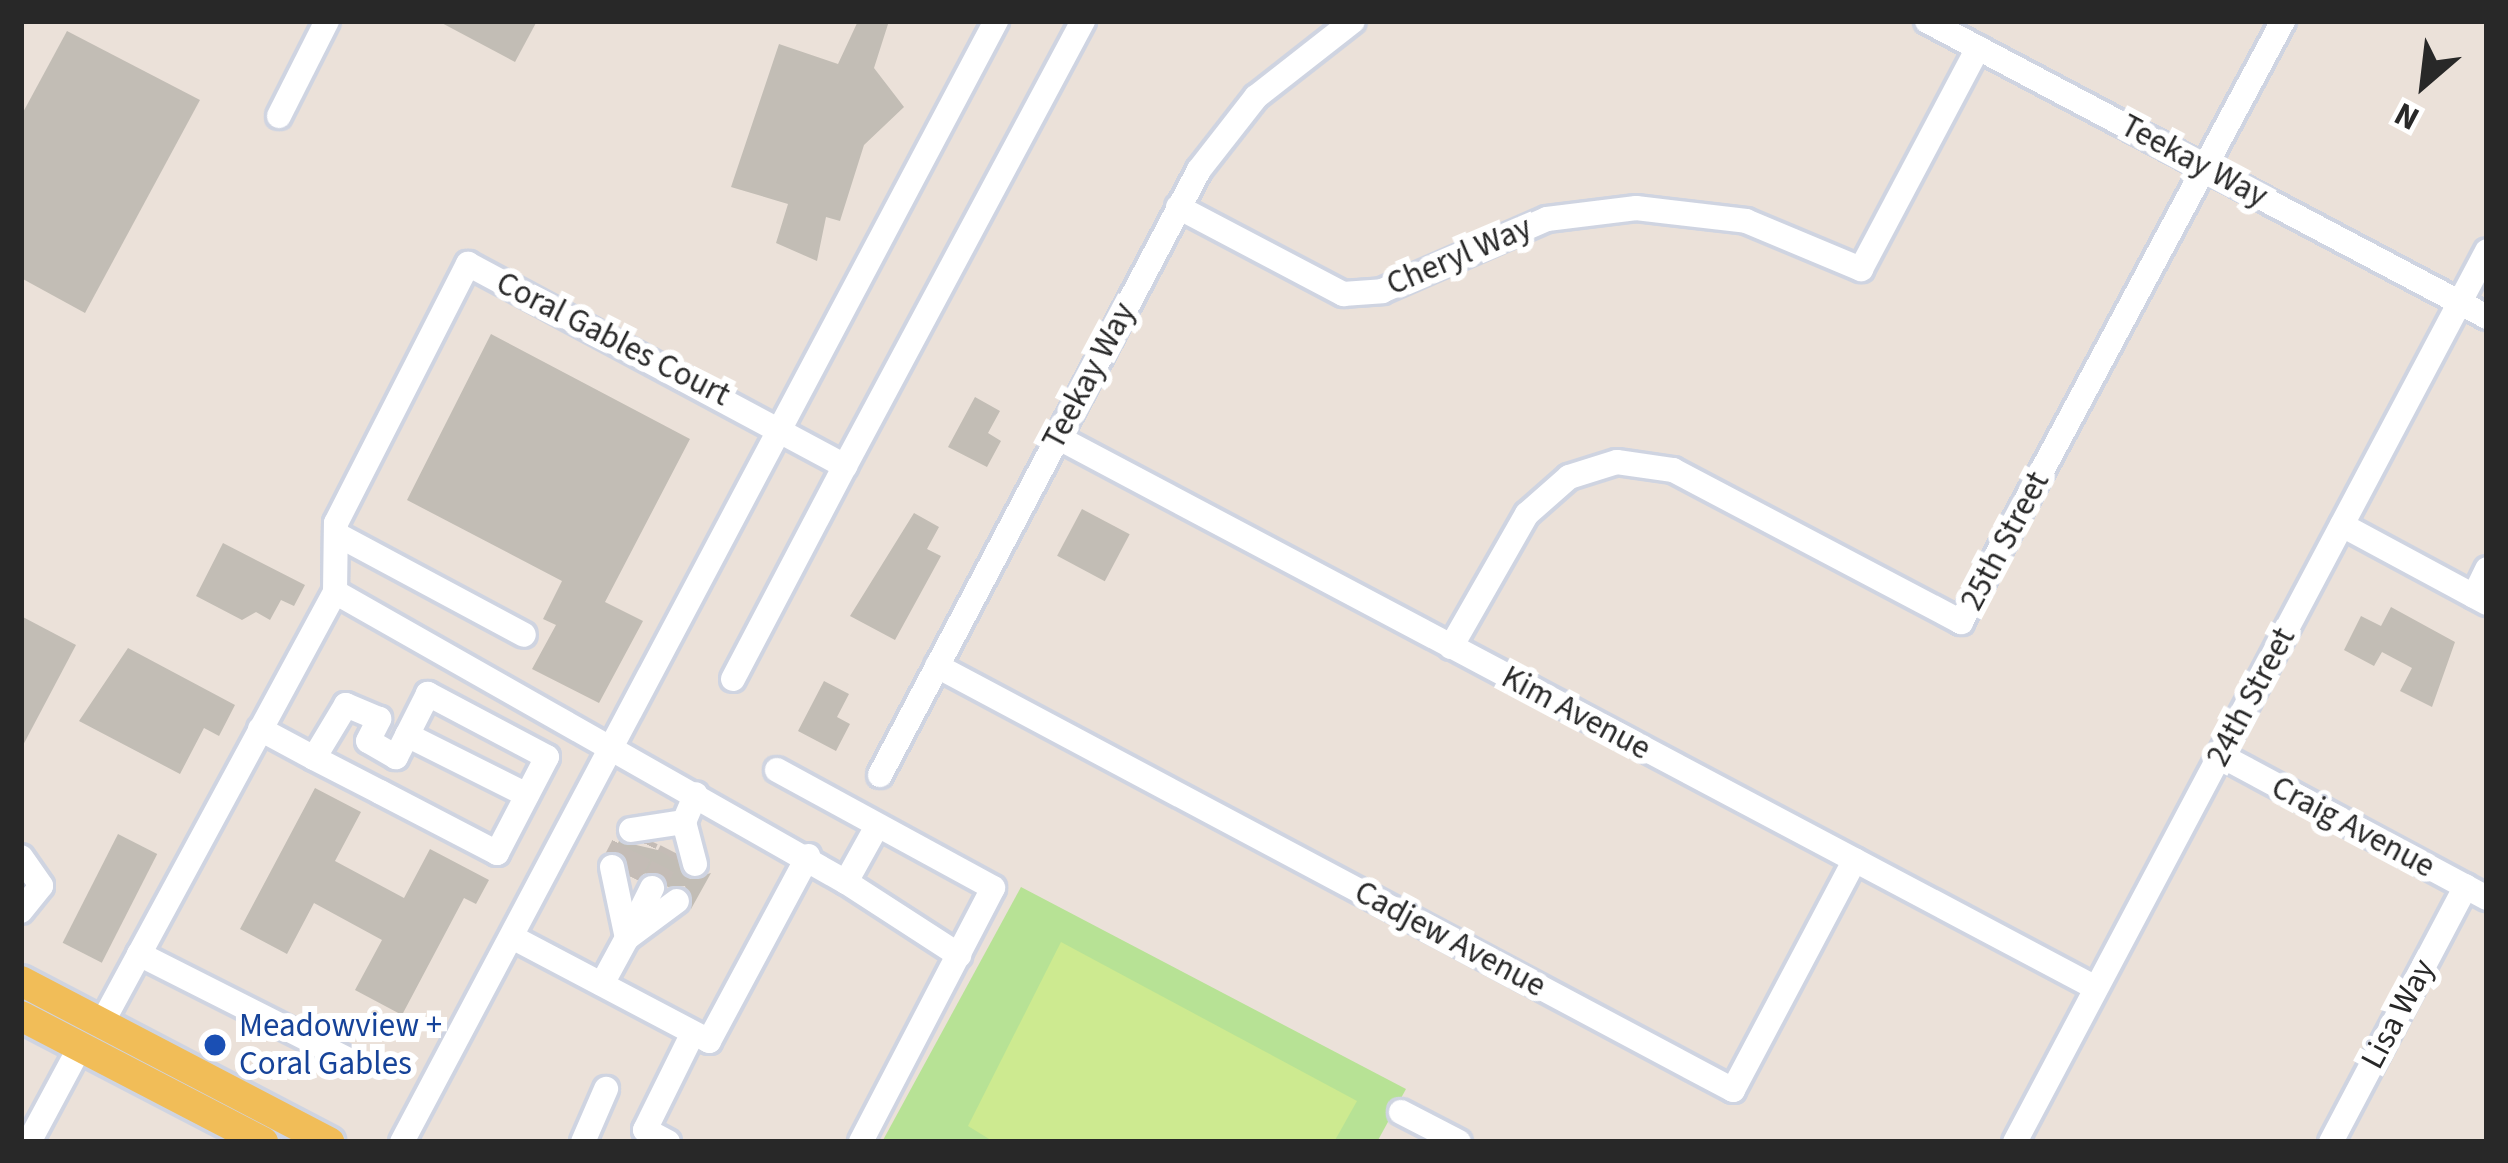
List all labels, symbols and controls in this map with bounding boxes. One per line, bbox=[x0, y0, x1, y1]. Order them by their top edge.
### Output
north arrow bbox=[2364, 24, 2484, 144]
text: N bbox=[2386, 90, 2428, 142]
street label: Teekay Way bbox=[2114, 106, 2274, 216]
street label: Cheryl Way bbox=[1381, 208, 1537, 304]
street label: Coral Gables Court bbox=[490, 263, 736, 415]
street label: Teekay Way bbox=[1034, 296, 1144, 456]
street label: 25th Street bbox=[1952, 465, 2058, 617]
street label: 24th Street bbox=[2198, 621, 2304, 773]
street label: Kim Avenue bbox=[1495, 657, 1657, 769]
street label: Craig Avenue bbox=[2265, 767, 2441, 887]
street label: Cadjew Avenue bbox=[1348, 872, 1552, 1006]
street label: Lisa Way bbox=[2353, 952, 2443, 1076]
place label: Meadowview + Coral Gables bbox=[239, 1006, 442, 1084]
marker: Meadowview + Coral Gables bbox=[202, 1032, 228, 1058]

